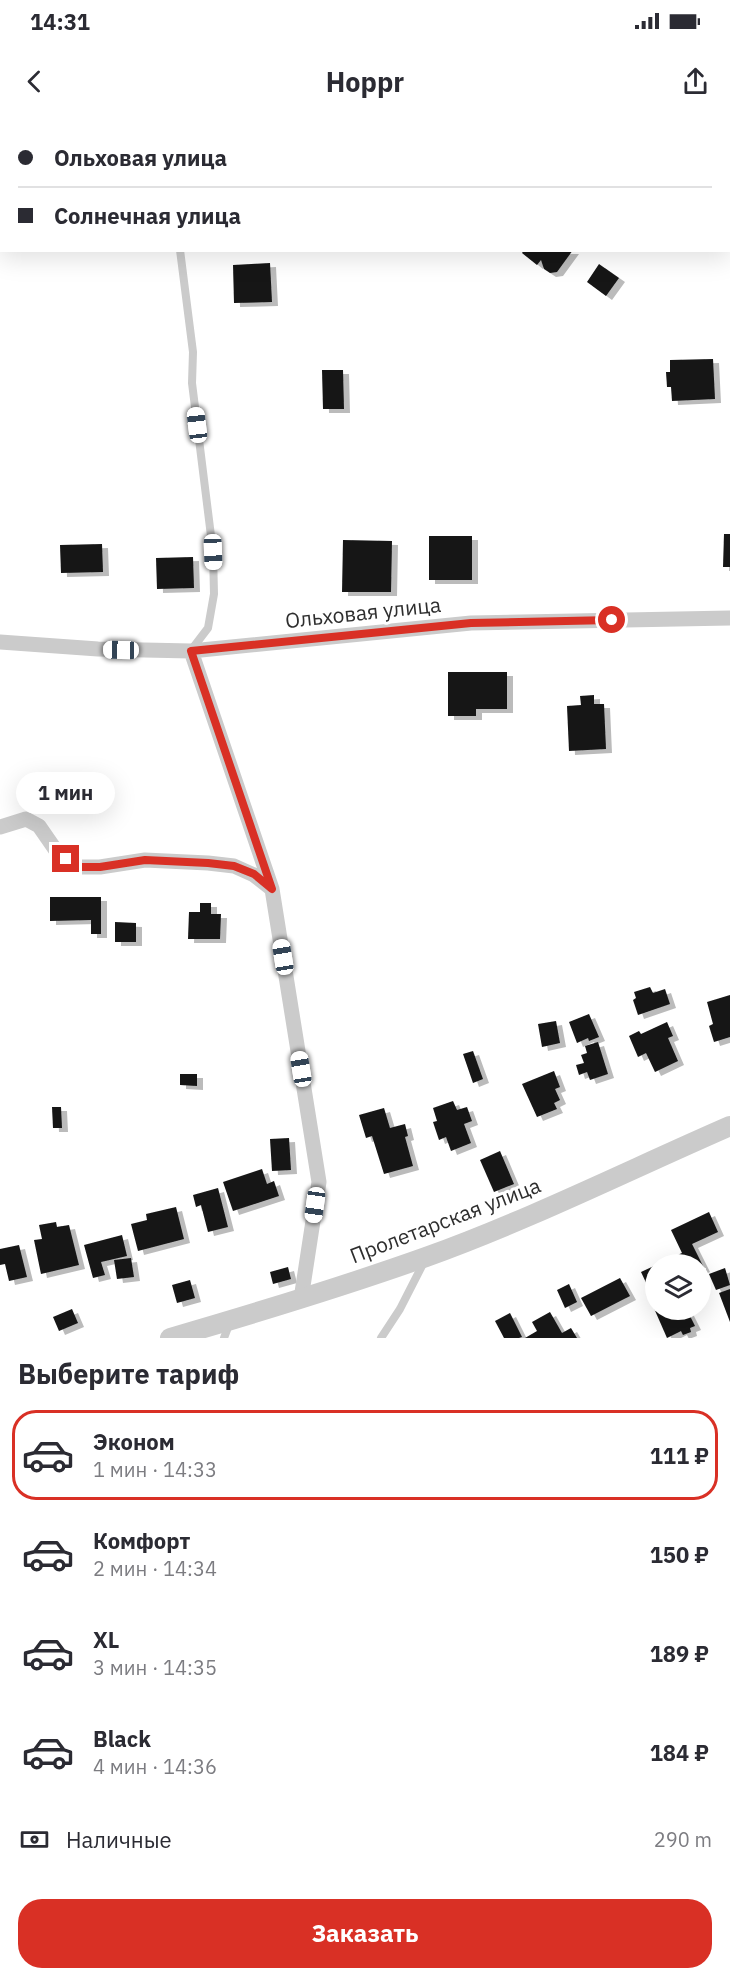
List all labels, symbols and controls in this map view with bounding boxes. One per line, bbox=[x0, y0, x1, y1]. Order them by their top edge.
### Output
text: 14:31 bbox=[30, 7, 90, 36]
text: Hoppr bbox=[326, 64, 404, 99]
icon: back bbox=[18, 65, 51, 98]
icon: share bbox=[679, 65, 712, 98]
text: Ольховая улица bbox=[54, 143, 227, 172]
text: Солнечная улица bbox=[54, 201, 241, 230]
car bbox=[186, 406, 208, 444]
car bbox=[203, 534, 223, 570]
street label: Ольховая улица bbox=[284, 590, 442, 634]
route start bbox=[598, 606, 625, 633]
car bbox=[103, 641, 139, 659]
callout: 1 мин bbox=[16, 772, 116, 814]
text: 1 мин bbox=[38, 779, 93, 806]
route end bbox=[52, 845, 79, 872]
car bbox=[271, 938, 295, 976]
car bbox=[289, 1050, 313, 1088]
street label: Пролетарская улица bbox=[346, 1171, 544, 1269]
car bbox=[304, 1186, 326, 1224]
map controls bbox=[645, 1254, 711, 1320]
button: layers bbox=[645, 1254, 711, 1320]
text: Выберите тариф bbox=[18, 1356, 239, 1391]
text: Эконом bbox=[93, 1427, 175, 1456]
icon: car bbox=[21, 1428, 75, 1482]
text: 111 ₽ bbox=[650, 1441, 709, 1470]
text: 1 мин · 14:33 bbox=[93, 1456, 217, 1483]
text: Комфорт bbox=[93, 1526, 190, 1555]
icon: car bbox=[21, 1527, 75, 1581]
text: 150 ₽ bbox=[650, 1540, 709, 1569]
text: 2 мин · 14:34 bbox=[93, 1555, 217, 1582]
text: XL bbox=[93, 1625, 119, 1654]
icon: car bbox=[21, 1626, 75, 1680]
text: 189 ₽ bbox=[650, 1639, 709, 1668]
text: 3 мин · 14:35 bbox=[93, 1654, 217, 1681]
text: Black bbox=[93, 1724, 151, 1753]
icon: car bbox=[21, 1725, 75, 1779]
text: 184 ₽ bbox=[650, 1738, 709, 1767]
text: 4 мин · 14:36 bbox=[93, 1753, 217, 1780]
icon: cash bbox=[18, 1823, 51, 1856]
text: Наличные bbox=[66, 1825, 172, 1854]
text: 290 m bbox=[654, 1826, 712, 1853]
button: Заказать bbox=[18, 1899, 712, 1968]

